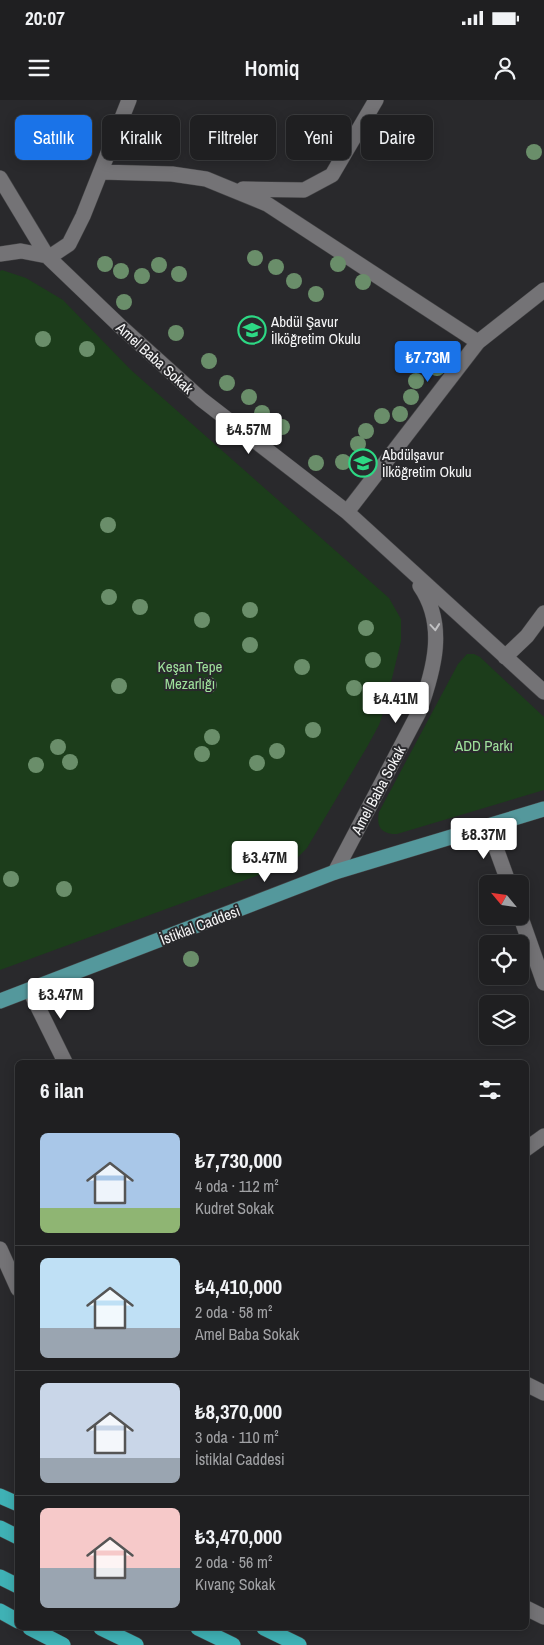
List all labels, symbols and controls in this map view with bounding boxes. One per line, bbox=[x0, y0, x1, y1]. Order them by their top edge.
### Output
text: 20:07 bbox=[25, 5, 65, 31]
text: Homiq bbox=[244, 53, 300, 83]
icon: menu bbox=[25, 54, 53, 82]
icon: person bbox=[491, 54, 519, 82]
chip: Satılık bbox=[15, 115, 92, 160]
chip: Kiralık bbox=[102, 115, 180, 160]
chip: Filtreler bbox=[190, 115, 276, 160]
chip: Yeni bbox=[286, 115, 351, 160]
chip: Daire bbox=[361, 115, 433, 160]
place label: Abdül Şavur İlköğretim Okulu bbox=[270, 311, 361, 349]
school or university icon: Abdül Şavur İlköğretim Okulu bbox=[237, 315, 267, 345]
street label: Amel Baba Sokak bbox=[111, 317, 199, 399]
pin: ₺7.73M bbox=[387, 340, 469, 383]
text: ₺7.73M bbox=[406, 346, 450, 368]
pin: ₺4.57M bbox=[208, 412, 290, 455]
text: ₺4.57M bbox=[227, 418, 271, 440]
place label: Abdülşavur İlköğretim Okulu bbox=[381, 444, 472, 482]
school or university icon: Abdülşavur İlköğretim Okulu bbox=[348, 448, 378, 478]
one-way arrow bbox=[430, 623, 441, 631]
park label: Keşan Tepe Mezarlığı bbox=[158, 656, 223, 694]
pin: ₺4.41M bbox=[355, 682, 437, 724]
text: ₺4.41M bbox=[374, 687, 418, 709]
park label: ADD Parkı bbox=[454, 735, 513, 756]
street label: Amel Baba Sokak bbox=[345, 741, 411, 839]
pin: ₺8.37M bbox=[443, 818, 525, 860]
text: ₺8.37M bbox=[462, 823, 506, 845]
pin: ₺3.47M bbox=[224, 840, 306, 883]
text: ₺3.47M bbox=[243, 846, 287, 868]
north arrow bbox=[479, 875, 529, 925]
map controls bbox=[479, 875, 529, 1045]
street label: İstiklal Caddesi bbox=[157, 900, 243, 950]
button: locate bbox=[479, 935, 529, 985]
pin: ₺3.47M bbox=[20, 978, 102, 1020]
text: ₺3.47M bbox=[39, 983, 83, 1005]
button: layers bbox=[479, 995, 529, 1045]
text: 6 ilan bbox=[40, 1076, 84, 1105]
icon: filters bbox=[476, 1076, 504, 1104]
text: ₺7,730,000 bbox=[195, 1146, 282, 1175]
icon: home bbox=[80, 1153, 140, 1213]
text: 4 oda · 112 m² bbox=[195, 1175, 279, 1197]
text: Kudret Sokak bbox=[195, 1197, 274, 1219]
text: ₺4,410,000 bbox=[195, 1272, 282, 1301]
icon: home bbox=[80, 1278, 140, 1338]
text: 2 oda · 58 m² bbox=[195, 1301, 272, 1323]
text: Amel Baba Sokak bbox=[195, 1323, 299, 1345]
text: ₺8,370,000 bbox=[195, 1397, 282, 1426]
icon: home bbox=[80, 1403, 140, 1463]
text: 3 oda · 110 m² bbox=[195, 1426, 279, 1448]
text: İstiklal Caddesi bbox=[195, 1448, 285, 1470]
text: ₺3,470,000 bbox=[195, 1522, 282, 1551]
icon: home bbox=[80, 1528, 140, 1588]
text: 2 oda · 56 m² bbox=[195, 1551, 272, 1573]
text: Kıvanç Sokak bbox=[195, 1573, 275, 1595]

